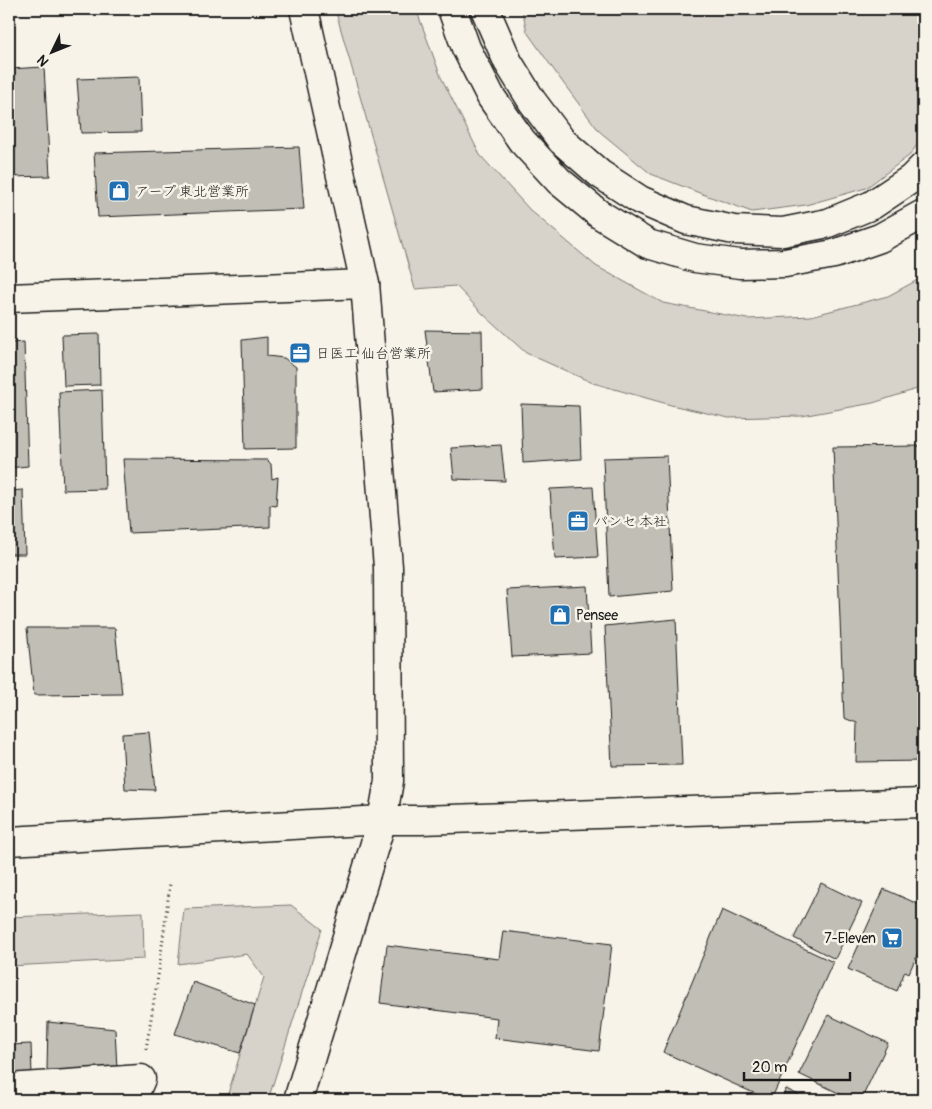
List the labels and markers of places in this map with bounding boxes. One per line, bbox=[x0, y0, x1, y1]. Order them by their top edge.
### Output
shop icon: アープ 東北営業所 bbox=[107, 179, 131, 203]
place label: アープ 東北営業所 bbox=[135, 183, 249, 200]
office icon: 日医工 仙台営業所 bbox=[288, 341, 312, 365]
place label: 日医工 仙台営業所 bbox=[316, 345, 431, 362]
office icon: パンセ 本社 bbox=[566, 509, 590, 533]
place label: パンセ 本社 bbox=[594, 513, 667, 530]
shop icon: Pensee bbox=[548, 603, 572, 627]
place label: Pensee bbox=[576, 607, 618, 624]
supermarket icon: 7-Eleven bbox=[880, 926, 904, 950]
place label: 7-Eleven bbox=[824, 930, 876, 947]

